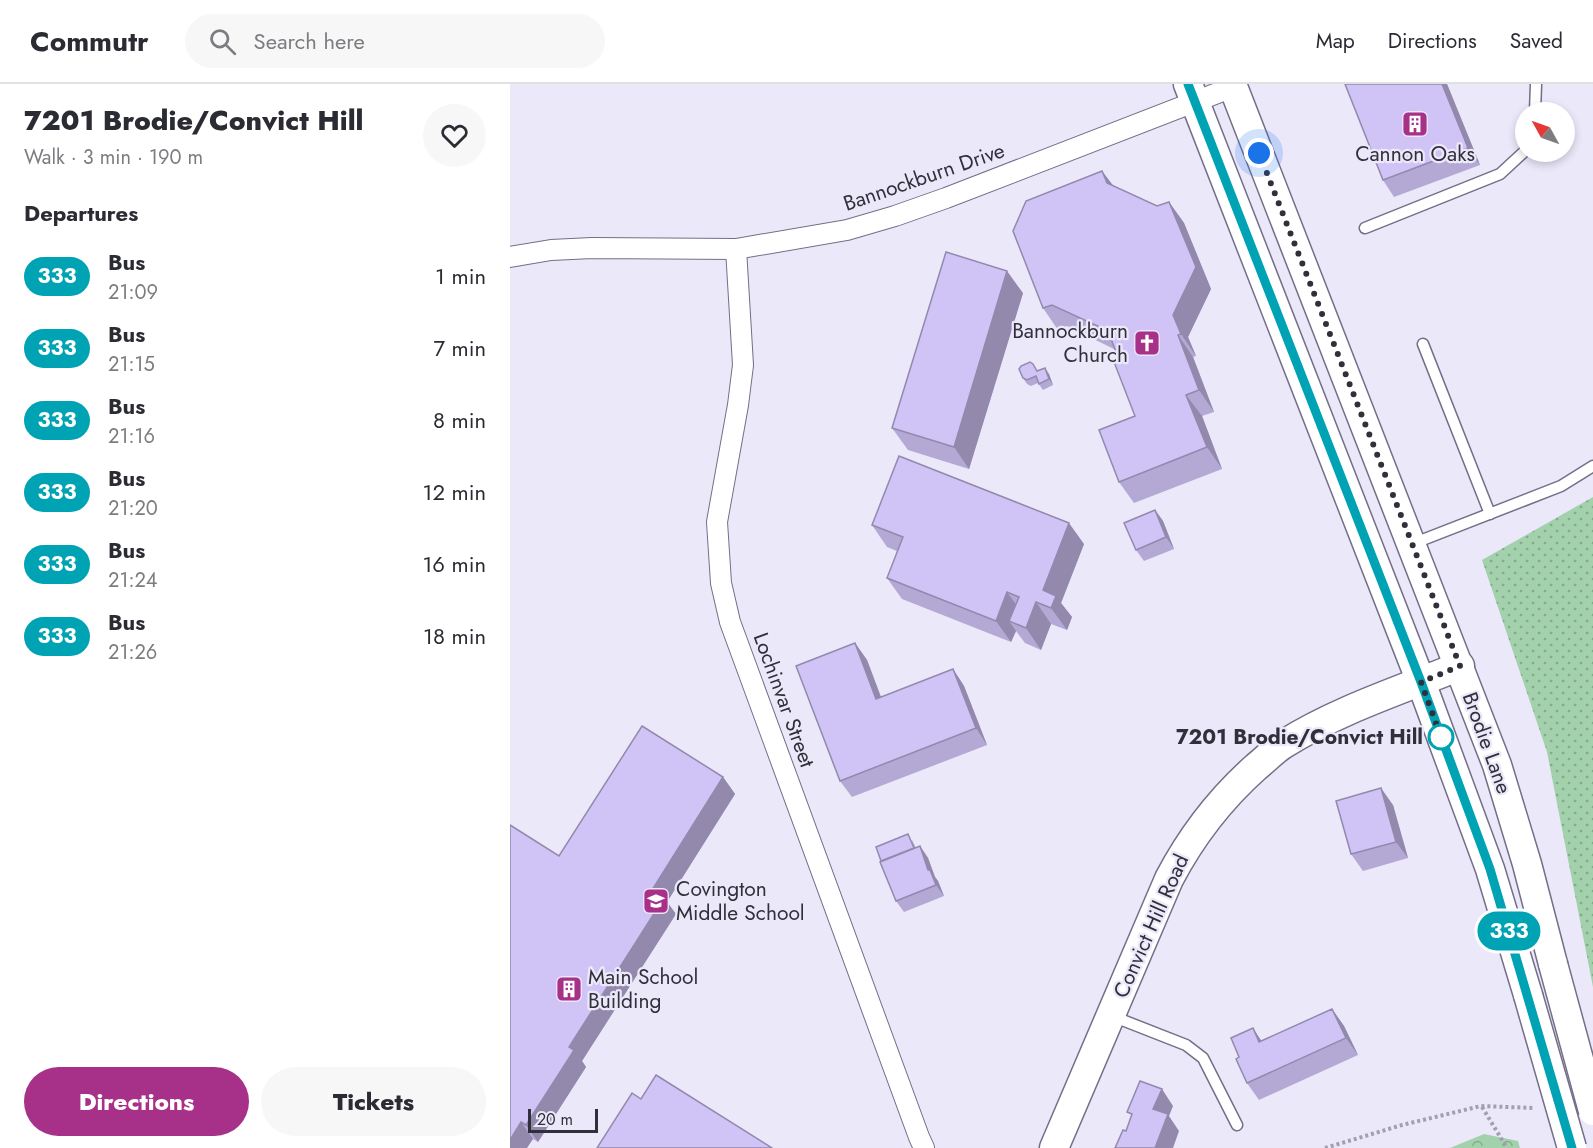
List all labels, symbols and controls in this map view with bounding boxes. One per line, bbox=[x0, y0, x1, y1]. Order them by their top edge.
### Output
search box bbox=[185, 14, 605, 68]
text: Commutr bbox=[30, 21, 149, 62]
icon: search bbox=[206, 25, 239, 58]
text: Search here bbox=[254, 25, 365, 57]
text: Map bbox=[1316, 26, 1355, 56]
text: Directions bbox=[1388, 26, 1477, 56]
text: Saved bbox=[1510, 26, 1563, 56]
text: 7201 Brodie/Convict Hill bbox=[24, 100, 363, 141]
north arrow bbox=[1515, 102, 1575, 162]
map controls bbox=[1515, 102, 1575, 162]
button: heart bbox=[423, 104, 486, 167]
building icon: Cannon Oaks bbox=[1400, 109, 1430, 139]
street label: Bannockburn Drive bbox=[839, 135, 1009, 219]
your location bbox=[1244, 138, 1274, 168]
place label: Cannon Oaks bbox=[1355, 139, 1475, 169]
text: Walk · 3 min · 190 m bbox=[24, 143, 203, 172]
text: Departures bbox=[24, 197, 138, 229]
text: Bus bbox=[108, 246, 145, 278]
text: 1 min bbox=[435, 260, 486, 292]
text: 333 bbox=[37, 261, 77, 291]
text: 21:09 bbox=[108, 278, 158, 307]
place label: Bannockburn Church bbox=[1012, 316, 1128, 370]
text: Bus bbox=[108, 318, 145, 350]
church icon: Bannockburn Church bbox=[1132, 328, 1162, 358]
text: 7 min bbox=[433, 332, 486, 364]
text: 333 bbox=[37, 333, 77, 363]
text: 21:15 bbox=[108, 350, 155, 379]
text: Bus bbox=[108, 390, 145, 422]
text: 8 min bbox=[433, 404, 486, 436]
text: 333 bbox=[37, 405, 77, 435]
text: 21:16 bbox=[108, 422, 155, 451]
text: Bus bbox=[108, 462, 145, 494]
text: 12 min bbox=[423, 476, 486, 508]
text: 333 bbox=[37, 477, 77, 507]
text: 21:20 bbox=[108, 494, 158, 523]
text: Bus bbox=[108, 534, 145, 566]
text: 16 min bbox=[422, 548, 486, 580]
text: 333 bbox=[37, 549, 77, 579]
text: 21:24 bbox=[108, 566, 157, 595]
text: Bus bbox=[108, 606, 145, 638]
text: 18 min bbox=[423, 620, 486, 652]
text: 333 bbox=[37, 621, 77, 651]
street label: Lochinvar Street bbox=[746, 628, 822, 772]
text: 21:26 bbox=[108, 638, 157, 667]
street label: Brodie Lane bbox=[1455, 688, 1519, 798]
place label: 7201 Brodie/Convict Hill bbox=[1176, 722, 1423, 752]
marker: 7201 Brodie/Convict Hill bbox=[1428, 724, 1454, 750]
street label: Convict Hill Road bbox=[1106, 849, 1196, 1003]
place label: Covington Middle School bbox=[676, 874, 805, 928]
school or university icon: Covington Middle School bbox=[641, 886, 671, 916]
line badge: 333 bbox=[1474, 912, 1544, 950]
text: 333 bbox=[1489, 916, 1529, 946]
place label: Main School Building bbox=[588, 962, 698, 1016]
building icon: Main School Building bbox=[554, 974, 584, 1004]
button: Directions bbox=[24, 1067, 249, 1136]
button: Tickets bbox=[261, 1067, 486, 1136]
scale bar bbox=[528, 1106, 598, 1134]
text: 20 m bbox=[537, 1108, 573, 1131]

